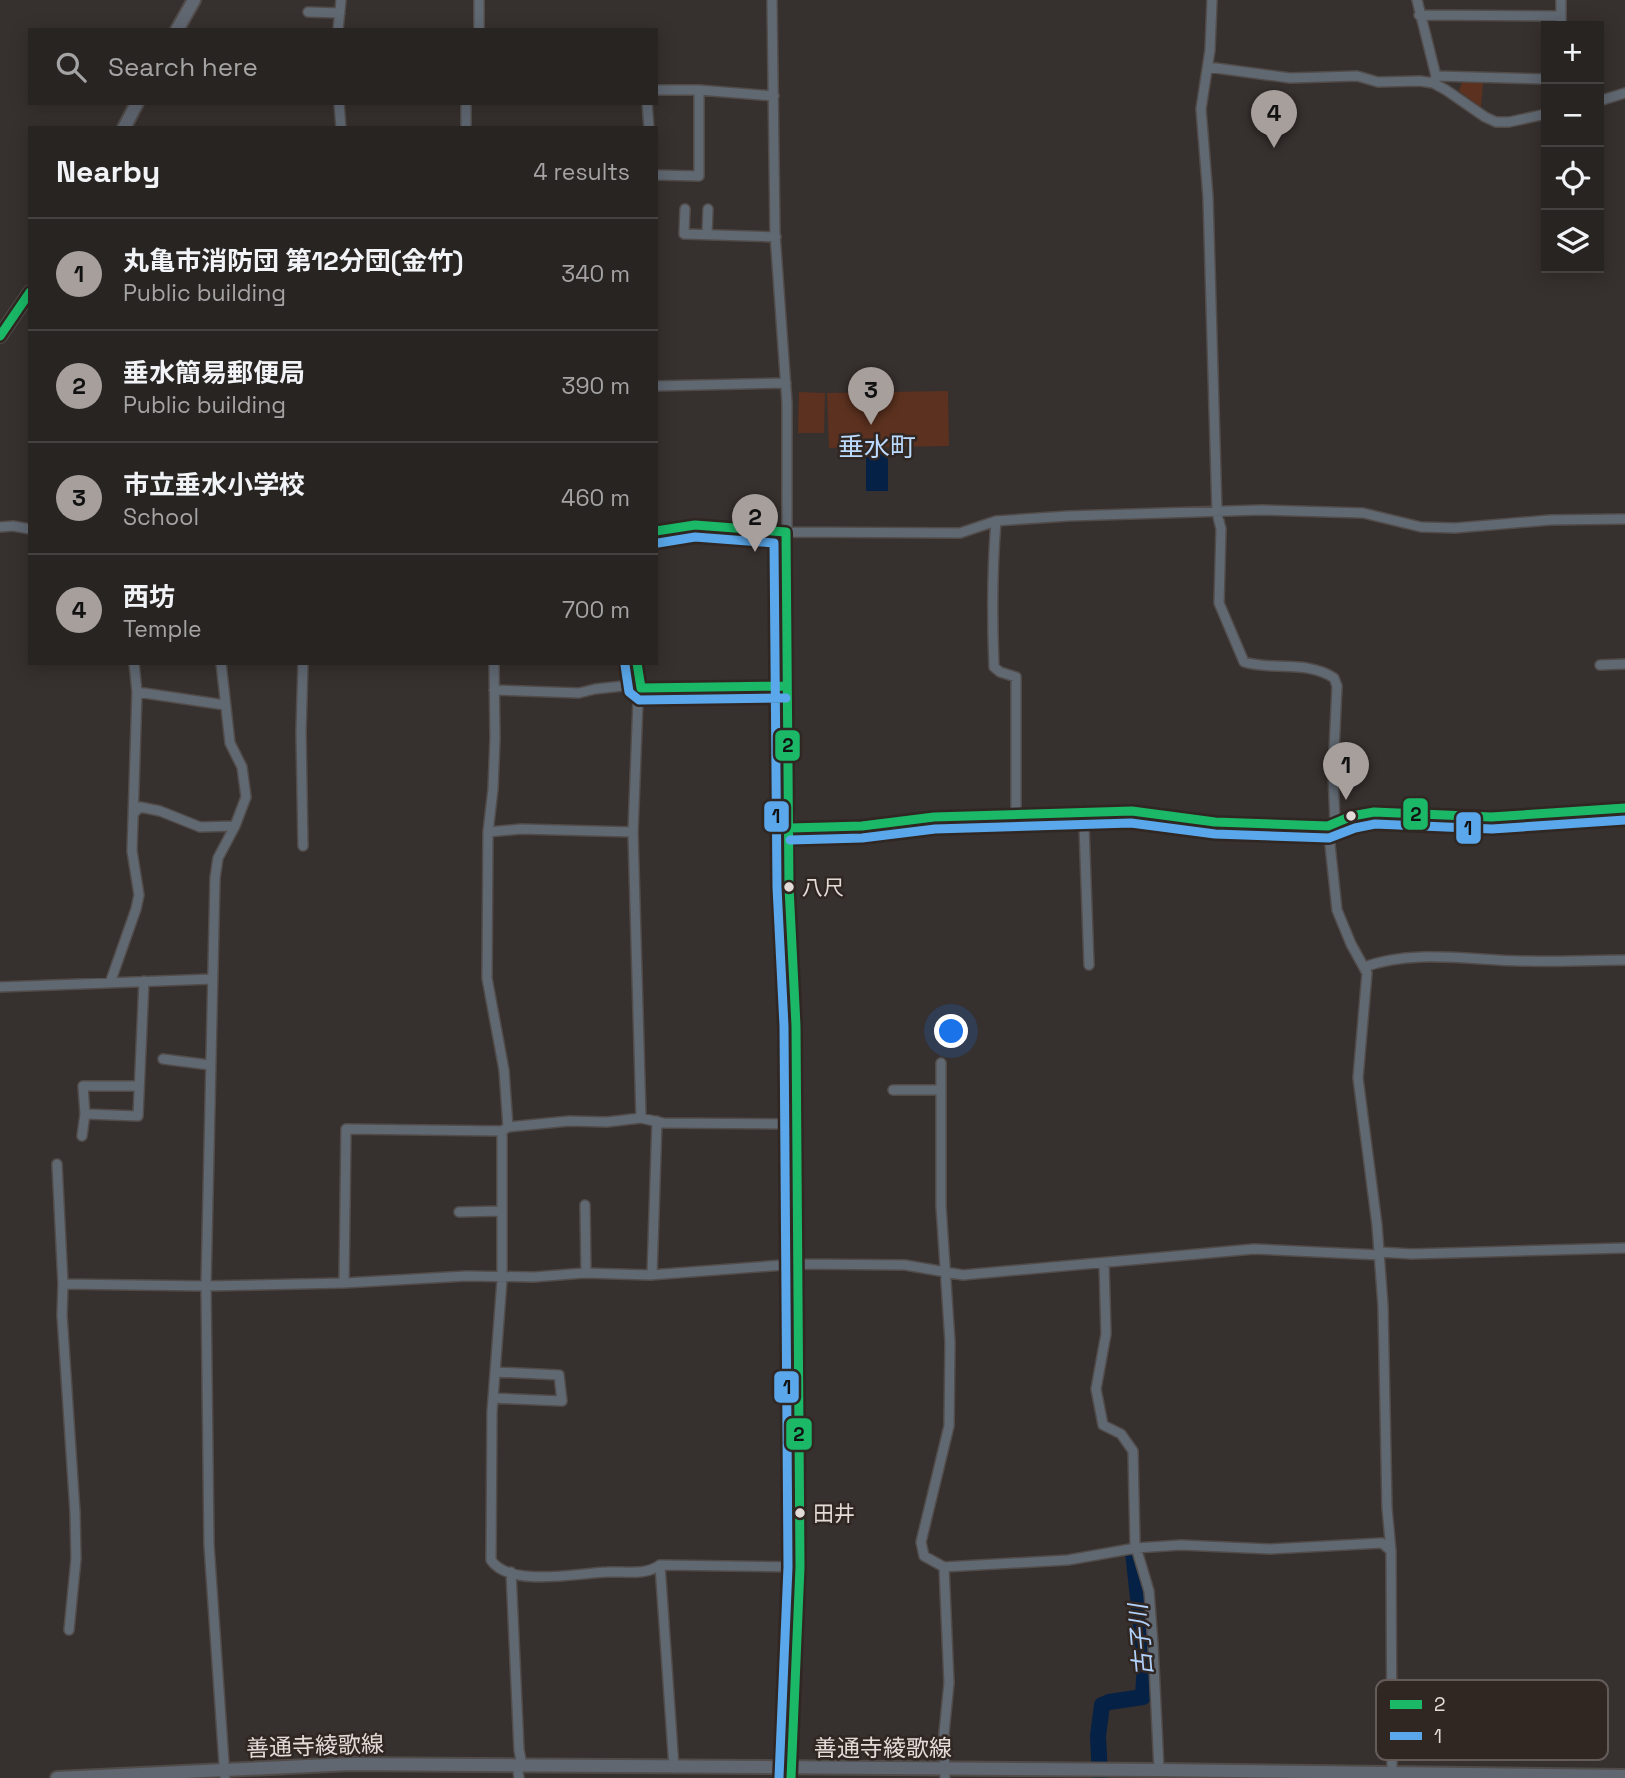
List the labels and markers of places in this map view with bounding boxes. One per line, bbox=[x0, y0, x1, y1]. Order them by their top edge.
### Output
pin: 4 bbox=[1251, 90, 1297, 148]
pin: 3 bbox=[848, 367, 894, 425]
pin: 2 bbox=[732, 494, 778, 552]
pin: 1 bbox=[1323, 742, 1369, 800]
unlabelled marker bbox=[1344, 809, 1358, 823]
place label: 八尺 bbox=[802, 874, 844, 901]
marker: 八尺 bbox=[782, 880, 796, 894]
place label: 田井 bbox=[813, 1500, 855, 1527]
marker: 田井 bbox=[793, 1506, 807, 1520]

